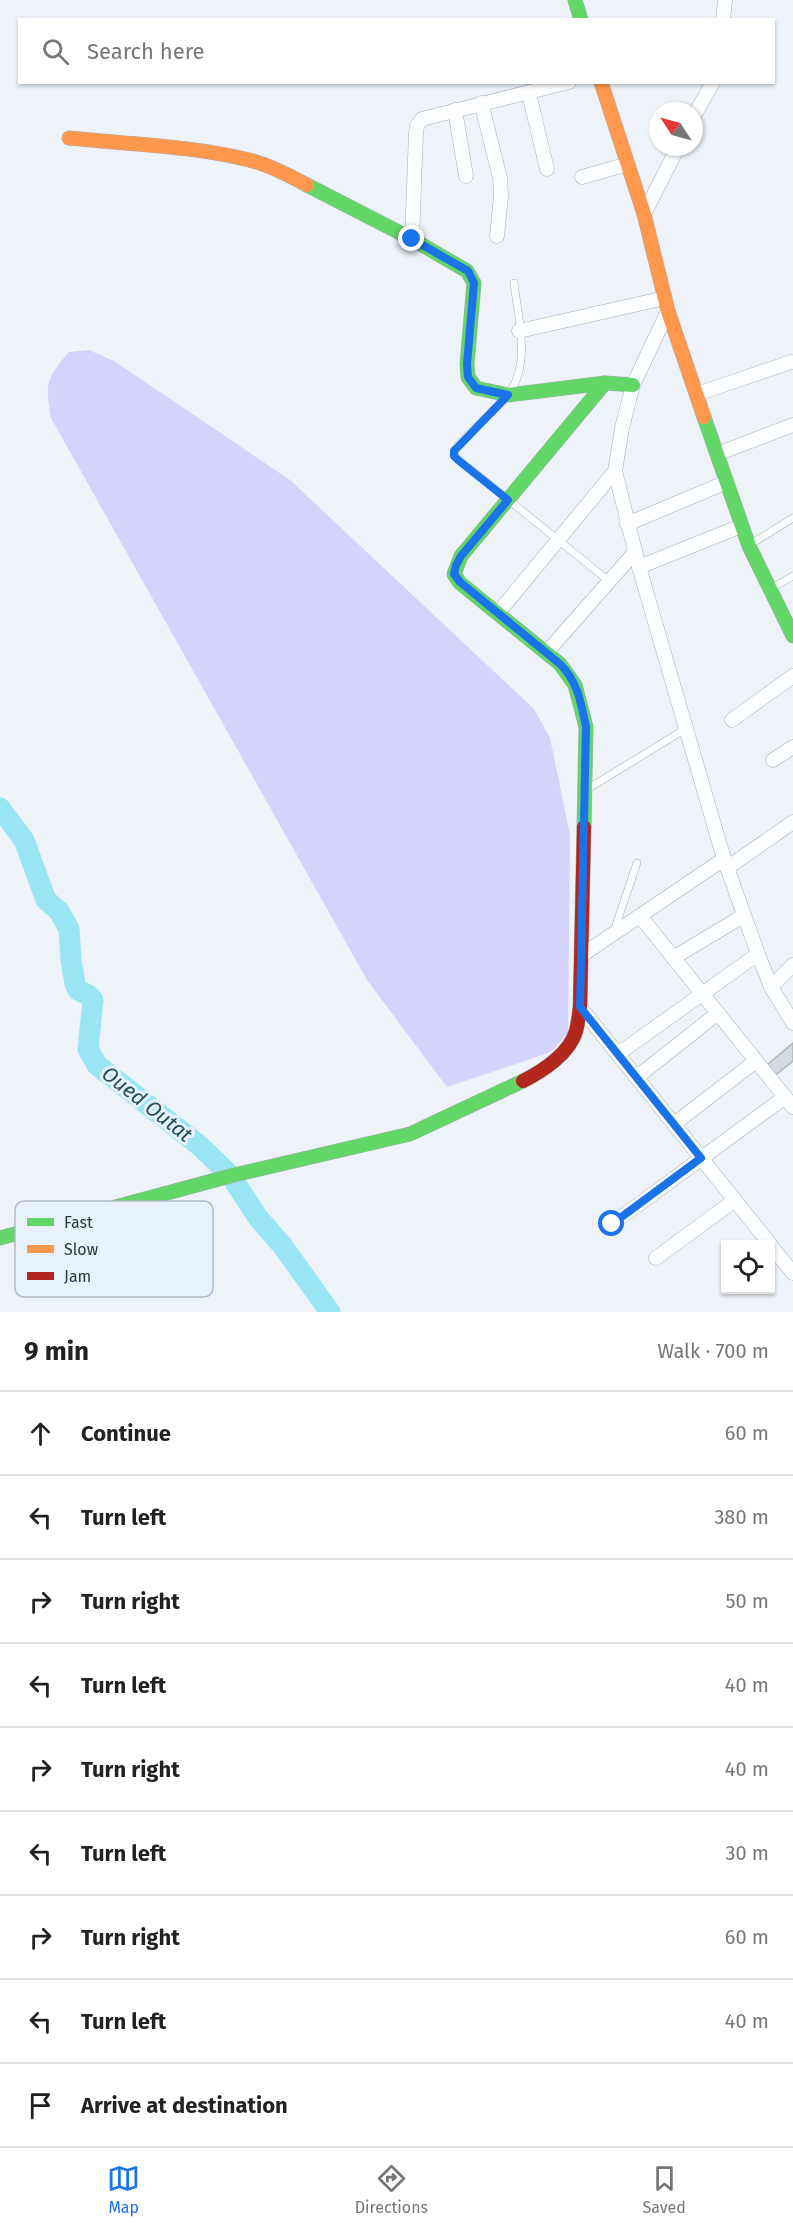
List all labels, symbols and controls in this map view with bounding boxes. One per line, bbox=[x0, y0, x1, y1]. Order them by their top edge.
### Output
search box bbox=[18, 18, 775, 84]
icon: search bbox=[39, 35, 72, 68]
text: Search here bbox=[87, 38, 205, 65]
north arrow bbox=[649, 102, 703, 156]
route end bbox=[398, 225, 424, 251]
water label: Oued Outat bbox=[96, 1061, 198, 1148]
legend bbox=[15, 1201, 213, 1297]
route start bbox=[598, 1210, 624, 1236]
text: Fast bbox=[64, 1213, 93, 1232]
text: Slow bbox=[64, 1240, 99, 1259]
map controls bbox=[721, 1240, 775, 1294]
button: locate bbox=[721, 1240, 775, 1294]
text: Jam bbox=[64, 1267, 91, 1286]
text: 9 min bbox=[24, 1336, 89, 1367]
text: Walk · 700 m bbox=[658, 1339, 769, 1363]
icon: ahead bbox=[24, 1417, 57, 1450]
text: Continue bbox=[81, 1420, 171, 1447]
text: 60 m bbox=[725, 1421, 769, 1445]
icon: left bbox=[24, 1501, 57, 1534]
text: Turn left bbox=[81, 1504, 166, 1531]
text: 380 m bbox=[714, 1505, 769, 1529]
icon: right bbox=[24, 1585, 57, 1618]
text: Turn right bbox=[81, 1588, 180, 1615]
text: 50 m bbox=[725, 1589, 769, 1613]
icon: left bbox=[24, 1669, 57, 1702]
text: Turn left bbox=[81, 1672, 166, 1699]
text: 40 m bbox=[725, 1673, 769, 1697]
icon: right bbox=[24, 1753, 57, 1786]
text: Turn right bbox=[81, 1756, 180, 1783]
text: 40 m bbox=[725, 1757, 769, 1781]
icon: left bbox=[24, 1837, 57, 1870]
text: Turn left bbox=[81, 1840, 166, 1867]
text: 30 m bbox=[725, 1841, 769, 1865]
icon: right bbox=[24, 1921, 57, 1954]
text: Turn right bbox=[81, 1924, 180, 1951]
text: 60 m bbox=[725, 1925, 769, 1949]
icon: left bbox=[24, 2005, 57, 2038]
text: Turn left bbox=[81, 2008, 166, 2035]
text: 40 m bbox=[725, 2009, 769, 2033]
icon: arrive bbox=[24, 2089, 57, 2122]
text: Arrive at destination bbox=[81, 2092, 288, 2119]
tab: Map bbox=[107, 2162, 140, 2217]
tab: Directions bbox=[355, 2162, 428, 2217]
tab: Saved bbox=[642, 2162, 686, 2217]

